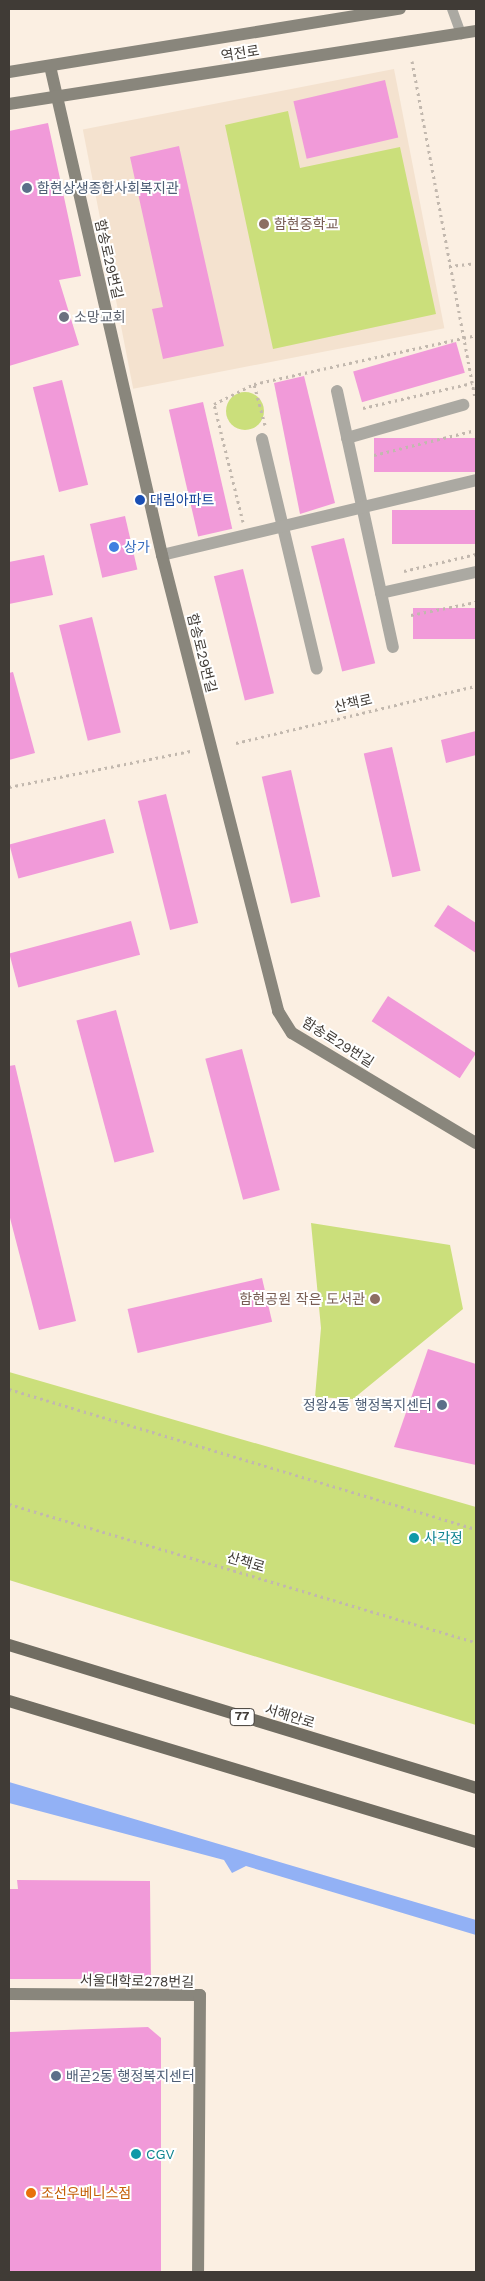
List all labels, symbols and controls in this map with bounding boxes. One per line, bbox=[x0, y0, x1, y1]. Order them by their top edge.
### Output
street label: 역전로 bbox=[220, 42, 260, 64]
place label: 함현상생종합사회복지관 bbox=[37, 180, 179, 196]
marker: 함현상생종합사회복지관 bbox=[21, 182, 33, 194]
place label: 함현중학교 bbox=[274, 216, 338, 232]
street label: 함송로29번길 bbox=[92, 218, 126, 300]
marker: 함현중학교 bbox=[258, 218, 270, 230]
place label: 소망교회 bbox=[74, 309, 126, 325]
marker: 소망교회 bbox=[58, 311, 70, 323]
place label: 대림아파트 bbox=[150, 492, 214, 508]
marker: 대림아파트 bbox=[134, 494, 146, 506]
place label: 상가 bbox=[124, 539, 150, 555]
marker: 상가 bbox=[108, 541, 120, 553]
street label: 함송로29번길 bbox=[184, 612, 220, 694]
street label: 산책로 bbox=[332, 690, 374, 716]
street label: 함송로29번길 bbox=[299, 1013, 377, 1071]
place label: 함현공원 작은 도서관 bbox=[240, 1291, 365, 1307]
marker: 함현공원 작은 도서관 bbox=[369, 1293, 381, 1305]
place label: 정왕4동 행정복지센터 bbox=[303, 1397, 432, 1413]
marker: 정왕4동 행정복지센터 bbox=[436, 1399, 448, 1411]
place label: 사각정 bbox=[424, 1530, 463, 1546]
marker: 사각정 bbox=[408, 1532, 420, 1544]
street label: 산책로 bbox=[225, 1549, 267, 1575]
street label: 서해안로 bbox=[263, 1700, 317, 1732]
road number: 77 bbox=[230, 1708, 254, 1726]
street label: 서울대학로278번길 bbox=[80, 1972, 194, 1990]
place label: 배곧2동 행정복지센터 bbox=[66, 2068, 195, 2084]
marker: 배곧2동 행정복지센터 bbox=[50, 2070, 62, 2082]
place label: CGV bbox=[146, 2146, 175, 2162]
marker: CGV bbox=[130, 2148, 142, 2160]
place label: 조선우베니스점 bbox=[41, 2185, 131, 2201]
marker: 조선우베니스점 bbox=[25, 2187, 37, 2199]

